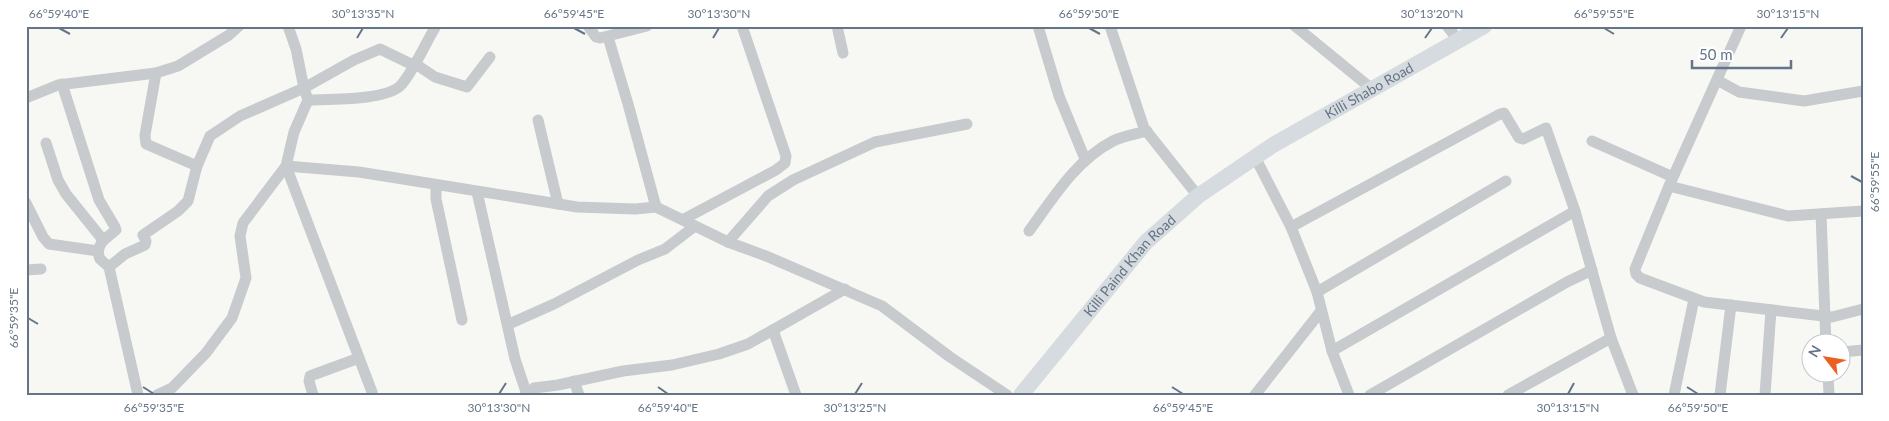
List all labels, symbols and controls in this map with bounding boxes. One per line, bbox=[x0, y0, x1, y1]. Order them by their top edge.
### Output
text: 66°59'40"E bbox=[29, 6, 89, 21]
text: 30°13'35"N bbox=[332, 6, 394, 21]
text: 66°59'45"E bbox=[544, 6, 604, 21]
text: 30°13'30"N bbox=[688, 6, 750, 21]
text: 66°59'50"E bbox=[1059, 6, 1119, 21]
text: 30°13'20"N bbox=[1401, 6, 1463, 21]
text: 66°59'55"E bbox=[1574, 6, 1634, 21]
text: 30°13'15"N bbox=[1757, 6, 1819, 21]
scale bar bbox=[1692, 38, 1790, 70]
text: 50 m bbox=[1699, 45, 1733, 63]
street label: Killi Shabo Road bbox=[1322, 59, 1416, 122]
text: 66°59'55"E bbox=[1867, 152, 1882, 212]
street label: Killi Paind Khan Road bbox=[1080, 211, 1179, 320]
text: 66°59'35"E bbox=[6, 288, 21, 348]
north arrow bbox=[1802, 334, 1852, 384]
text: N bbox=[1804, 342, 1824, 360]
text: 66°59'35"E bbox=[124, 400, 184, 415]
text: 30°13'30"N bbox=[468, 400, 530, 415]
text: 66°59'40"E bbox=[638, 400, 698, 415]
text: 30°13'25"N bbox=[824, 400, 886, 415]
text: 66°59'45"E bbox=[1153, 400, 1213, 415]
text: 30°13'15"N bbox=[1537, 400, 1599, 415]
text: 66°59'50"E bbox=[1668, 400, 1728, 415]

